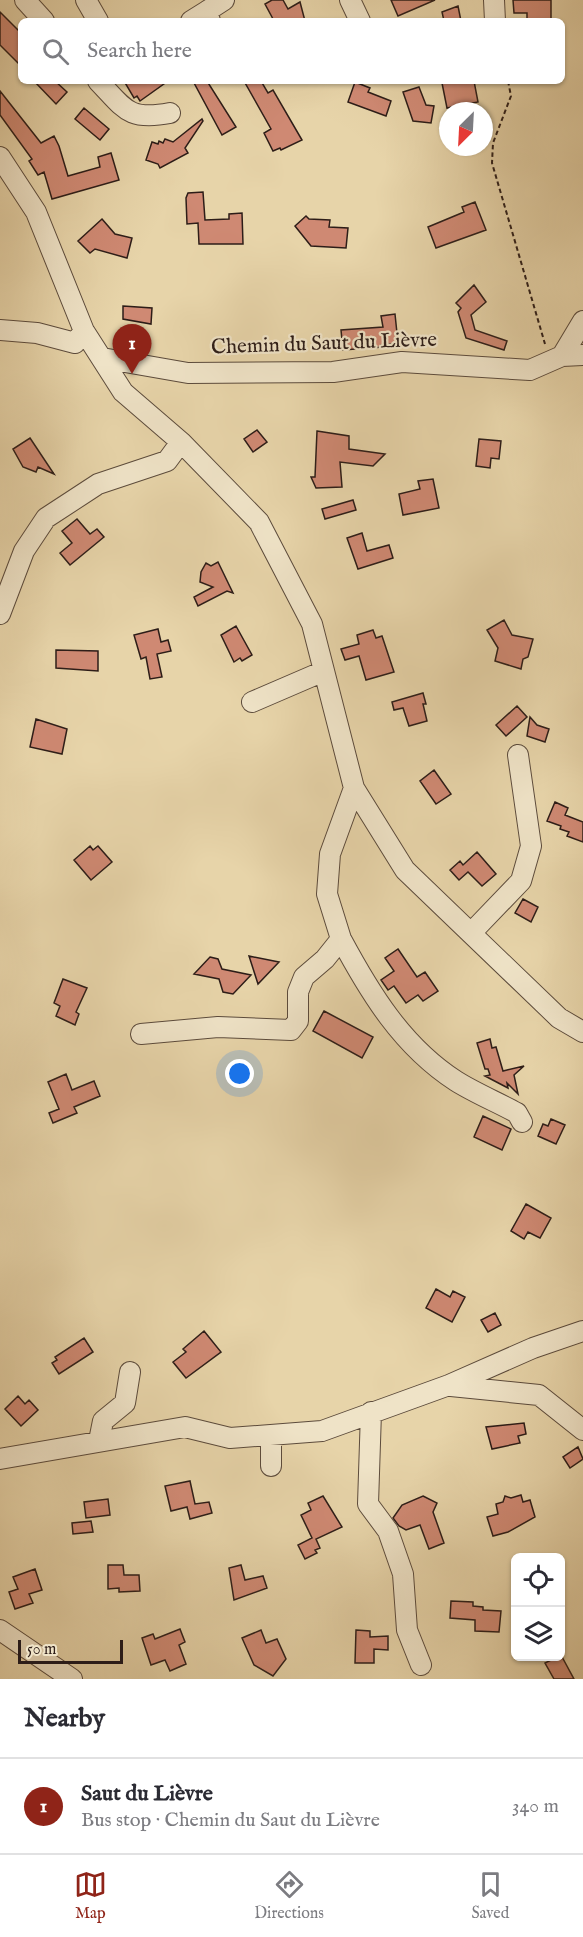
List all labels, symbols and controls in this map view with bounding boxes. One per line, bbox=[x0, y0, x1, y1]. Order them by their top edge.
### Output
search box bbox=[18, 18, 565, 84]
icon: search bbox=[39, 35, 72, 68]
text: Search here bbox=[87, 37, 192, 65]
north arrow bbox=[439, 102, 493, 156]
pin: 1 bbox=[112, 324, 152, 374]
street label: Chemin du Saut du Lièvre bbox=[211, 327, 438, 361]
your location bbox=[225, 1059, 254, 1088]
map controls bbox=[511, 1553, 565, 1661]
button: locate bbox=[511, 1553, 565, 1607]
button: layers bbox=[511, 1607, 565, 1661]
scale bar bbox=[18, 1637, 123, 1664]
text: 50 m bbox=[27, 1640, 56, 1660]
text: Nearby bbox=[24, 1702, 105, 1735]
text: Saut du Lièvre bbox=[81, 1780, 213, 1808]
text: 1 bbox=[40, 1794, 47, 1819]
text: 340 m bbox=[512, 1794, 559, 1819]
text: Bus stop · Chemin du Saut du Lièvre bbox=[81, 1808, 380, 1833]
tab: Map bbox=[74, 1868, 107, 1924]
tab: Directions bbox=[254, 1868, 324, 1924]
tab: Saved bbox=[471, 1868, 509, 1924]

